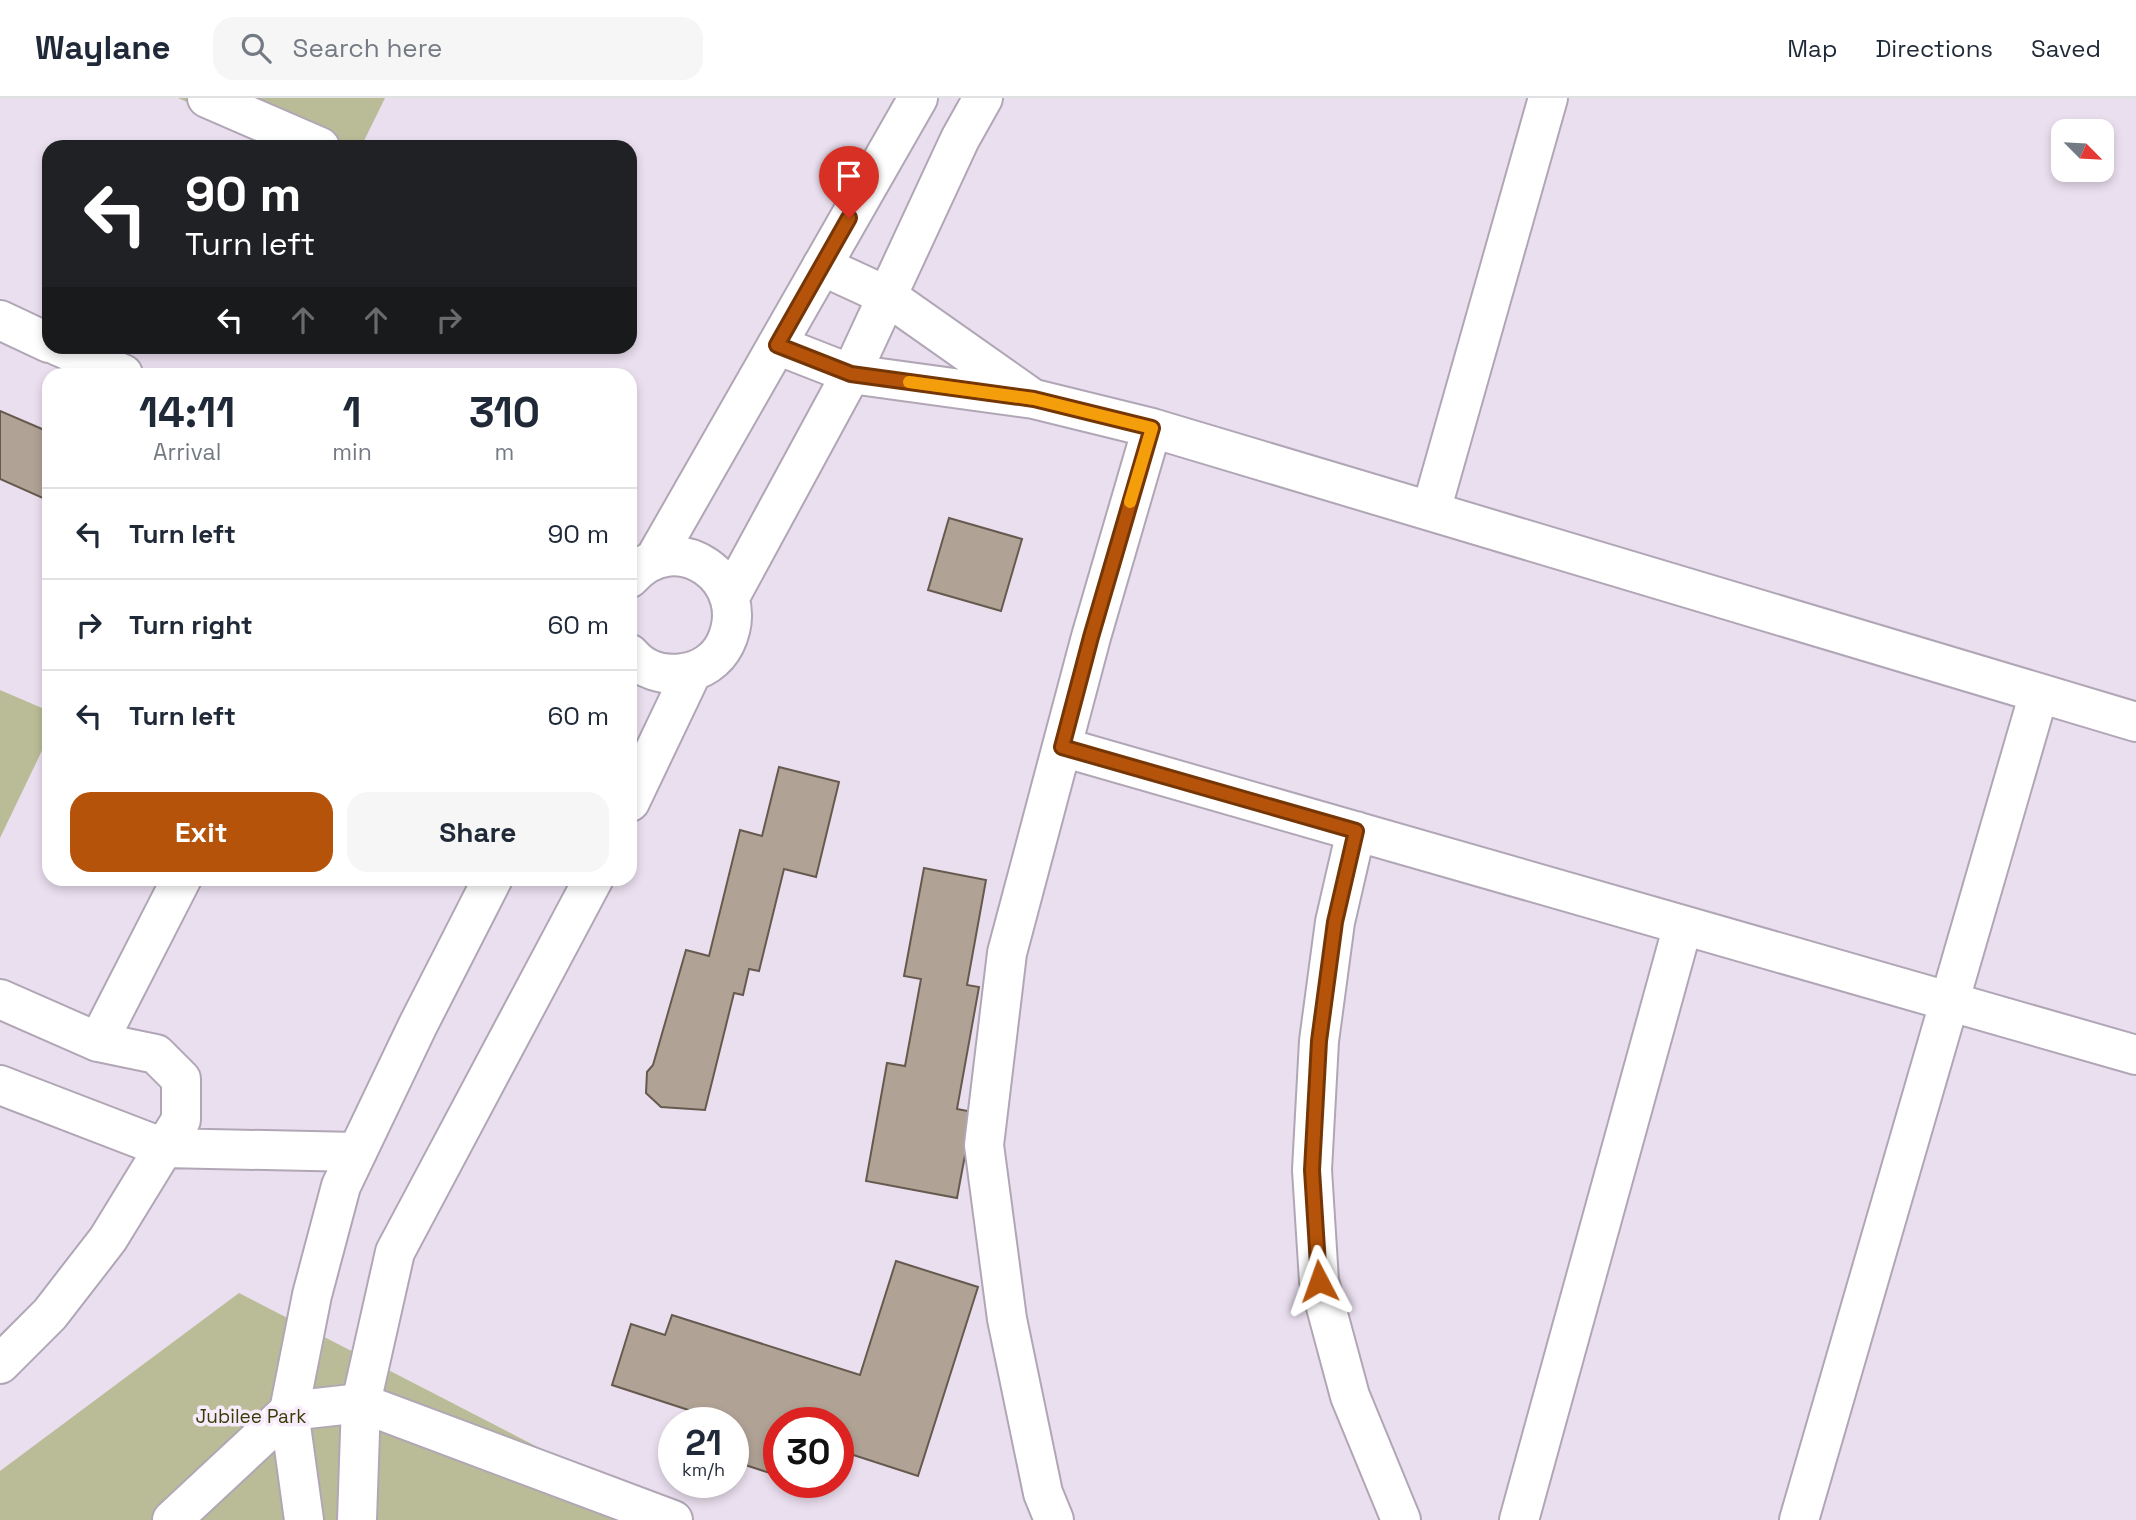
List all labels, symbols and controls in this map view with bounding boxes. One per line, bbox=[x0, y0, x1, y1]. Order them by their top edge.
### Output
search box bbox=[213, 17, 703, 80]
text: Waylane bbox=[35, 27, 171, 69]
icon: search bbox=[237, 29, 275, 67]
text: Search here bbox=[293, 31, 442, 65]
text: Map bbox=[1787, 33, 1837, 64]
text: Directions bbox=[1875, 33, 1993, 64]
text: Saved bbox=[2031, 33, 2101, 64]
north arrow bbox=[2051, 119, 2114, 182]
map controls bbox=[2051, 119, 2114, 182]
pin bbox=[819, 146, 879, 218]
icon: arrive bbox=[830, 157, 868, 195]
text: 90 m bbox=[185, 163, 301, 225]
icon: left bbox=[70, 168, 161, 259]
text: Turn left bbox=[185, 224, 315, 264]
icon: left bbox=[211, 301, 249, 339]
icon: ahead bbox=[284, 301, 322, 339]
icon: ahead bbox=[357, 301, 395, 339]
icon: right bbox=[430, 301, 468, 339]
text: 14:11 bbox=[139, 386, 235, 439]
text: 1 bbox=[343, 386, 362, 439]
text: 310 bbox=[469, 386, 540, 439]
text: Arrival bbox=[153, 437, 221, 467]
text: min bbox=[332, 437, 372, 467]
text: m bbox=[495, 437, 514, 467]
icon: left bbox=[70, 515, 108, 553]
text: Turn left bbox=[129, 517, 236, 551]
text: 90 m bbox=[547, 517, 609, 551]
icon: right bbox=[70, 606, 108, 644]
text: Turn right bbox=[129, 608, 253, 642]
text: 60 m bbox=[547, 608, 609, 642]
icon: left bbox=[70, 697, 108, 735]
text: Turn left bbox=[129, 699, 236, 733]
text: 60 m bbox=[547, 699, 609, 733]
button: Exit bbox=[70, 792, 333, 872]
button: Share bbox=[347, 792, 609, 872]
position arrow bbox=[1282, 1244, 1356, 1318]
park label: Jubilee Park bbox=[196, 1404, 306, 1429]
speed limit sign: 30 bbox=[763, 1407, 854, 1498]
text: 21 bbox=[685, 1421, 722, 1465]
text: km/h bbox=[682, 1458, 725, 1481]

